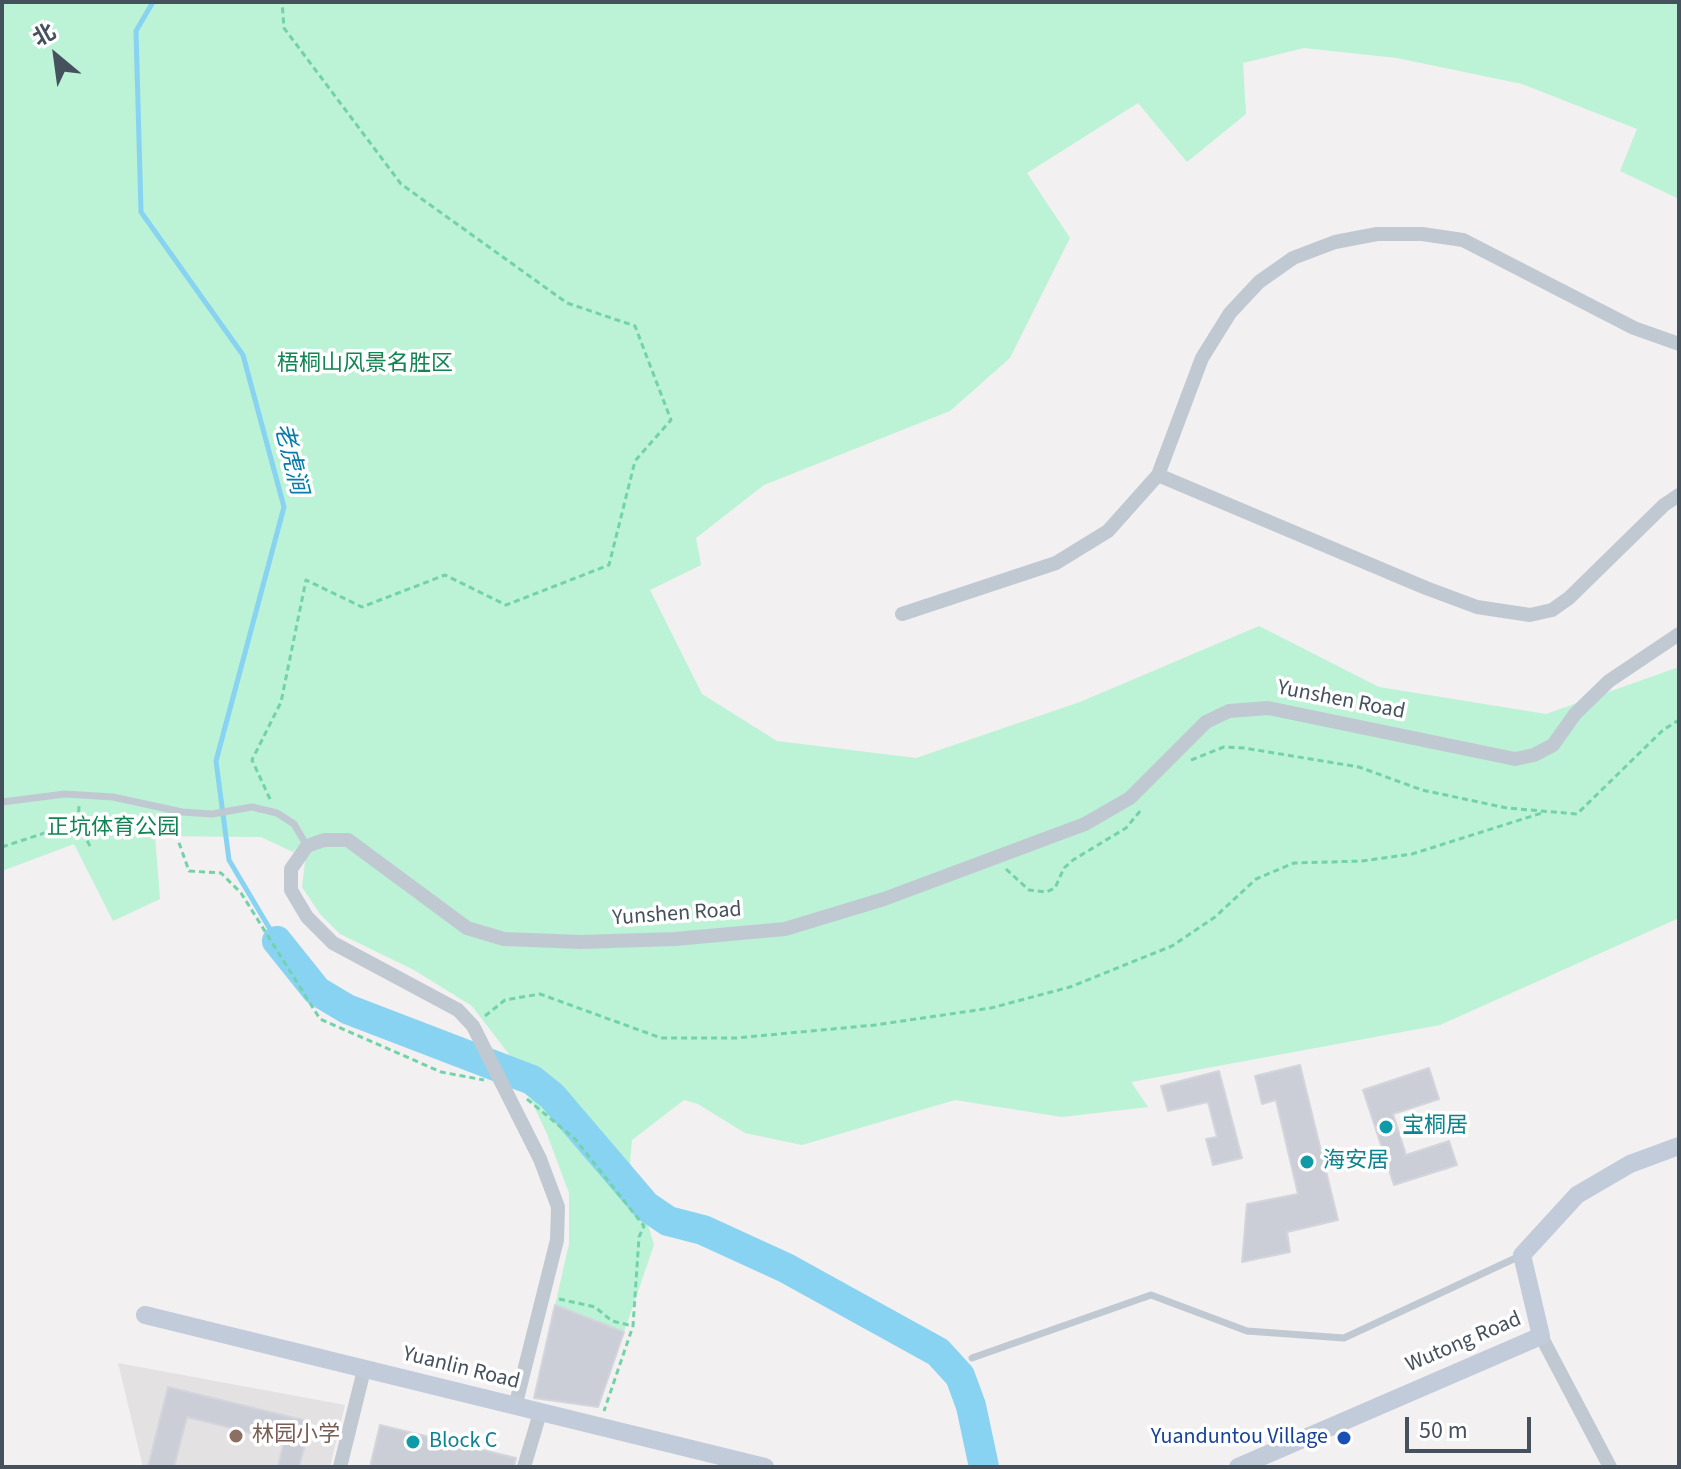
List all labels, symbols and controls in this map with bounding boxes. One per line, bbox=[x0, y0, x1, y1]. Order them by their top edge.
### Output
north arrow bbox=[16, 16, 96, 96]
text: 北 bbox=[27, 16, 62, 54]
park label: 梧桐山风景名胜区 bbox=[277, 352, 453, 378]
water label: 老虎涧 bbox=[266, 421, 312, 497]
street label: Yunshen Road bbox=[1275, 676, 1407, 726]
park label: 正坑体育公园 bbox=[47, 816, 179, 842]
street label: Yunshen Road bbox=[611, 897, 743, 933]
place label: 宝桐居 bbox=[1402, 1114, 1468, 1140]
marker: 宝桐居 bbox=[1377, 1118, 1395, 1136]
place label: 海安居 bbox=[1323, 1149, 1389, 1175]
marker: 海安居 bbox=[1298, 1153, 1316, 1171]
street label: Wutong Road bbox=[1402, 1307, 1526, 1379]
street label: Yuanlin Road bbox=[400, 1342, 522, 1396]
scale bar bbox=[1409, 1401, 1535, 1451]
text: 50 m bbox=[1419, 1413, 1468, 1448]
place label: 林园小学 bbox=[252, 1423, 340, 1449]
place label: Yuanduntou Village bbox=[1151, 1425, 1328, 1451]
marker: 林园小学 bbox=[227, 1427, 245, 1445]
place label: Block C bbox=[429, 1429, 497, 1455]
marker: Yuanduntou Village bbox=[1335, 1429, 1353, 1447]
marker: Block C bbox=[404, 1433, 422, 1451]

